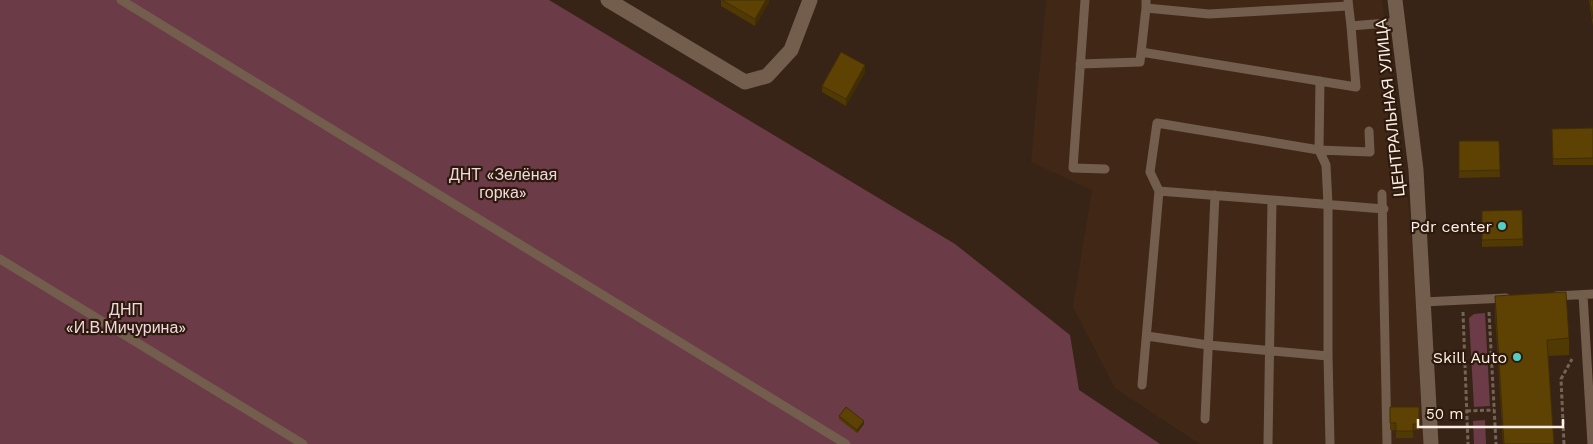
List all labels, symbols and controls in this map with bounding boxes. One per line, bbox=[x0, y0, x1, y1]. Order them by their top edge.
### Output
street label: ЦЕНТРАЛЬНАЯ УЛИЦА bbox=[1371, 18, 1409, 198]
park label: ДНТ «Зелёная горка» bbox=[449, 165, 557, 202]
place label: Pdr center bbox=[1410, 217, 1492, 236]
marker: Pdr center bbox=[1496, 220, 1508, 232]
park label: ДНП «И.В.Мичурина» bbox=[66, 300, 186, 337]
place label: Skill Auto bbox=[1433, 348, 1507, 367]
marker: Skill Auto bbox=[1511, 351, 1523, 363]
scale bar bbox=[1418, 396, 1563, 428]
text: 50 m bbox=[1426, 405, 1463, 423]

